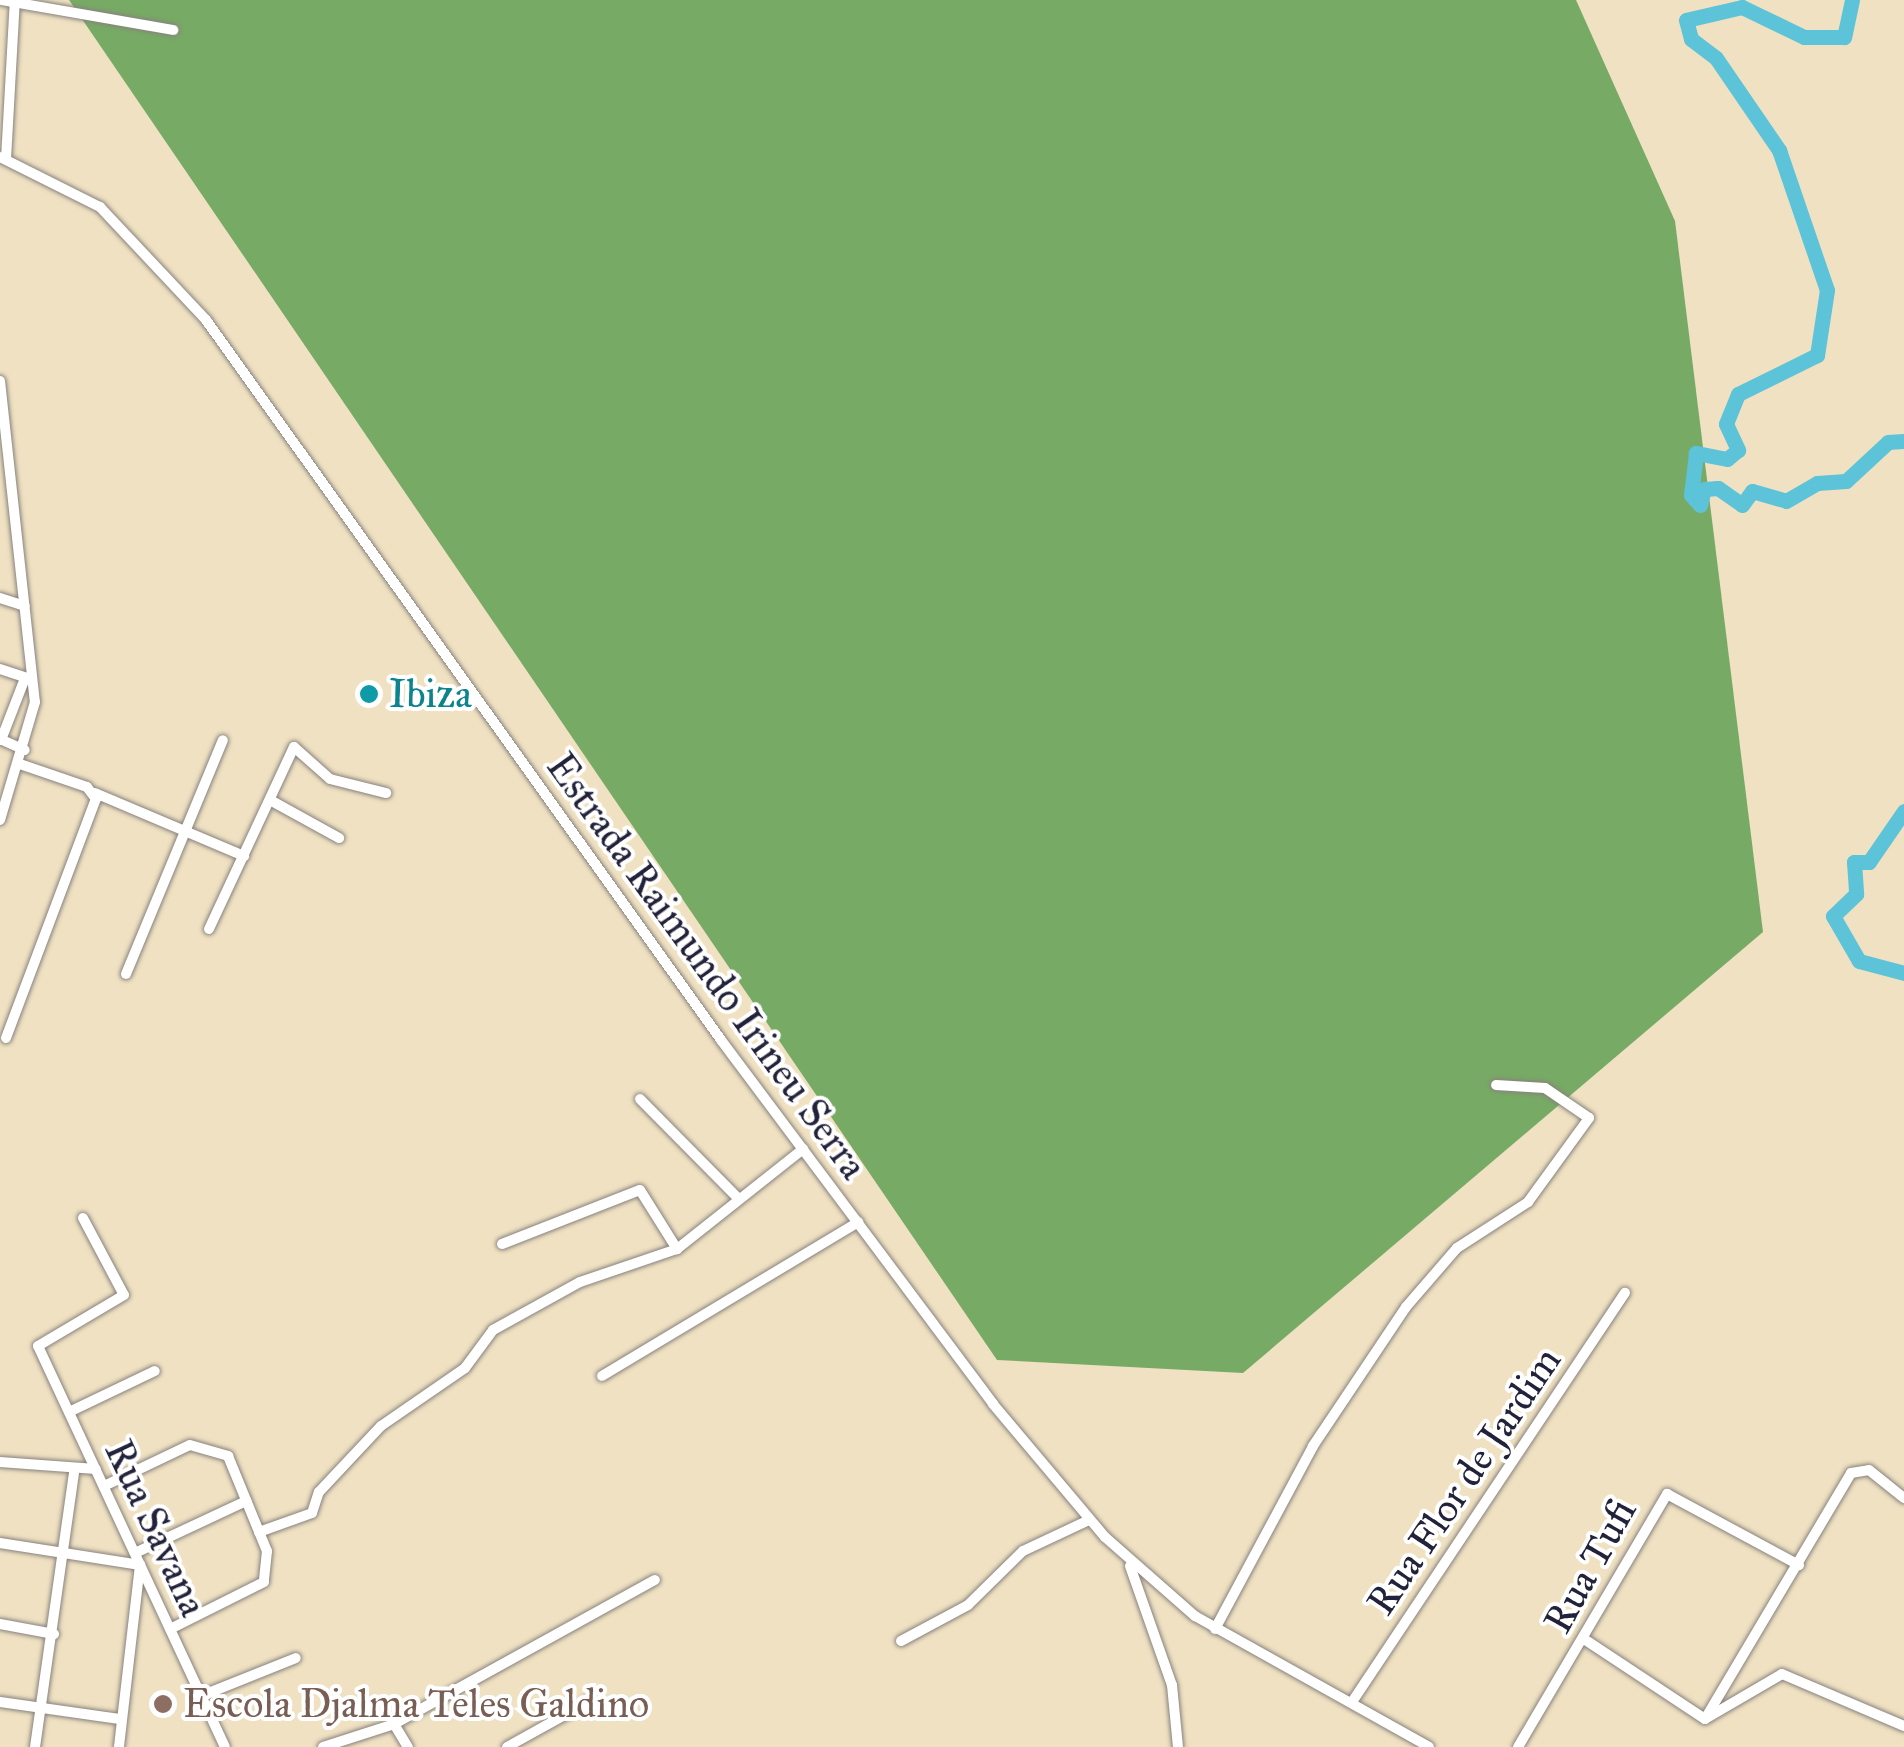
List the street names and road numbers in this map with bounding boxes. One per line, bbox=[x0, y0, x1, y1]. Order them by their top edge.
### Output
street label: Estrada Raimundo Irineu Serra bbox=[536, 744, 878, 1188]
street label: Rua Flor de Jardim bbox=[1357, 1338, 1571, 1624]
street label: Rua Savana bbox=[94, 1432, 218, 1624]
street label: Rua Tufi bbox=[1534, 1491, 1646, 1641]

